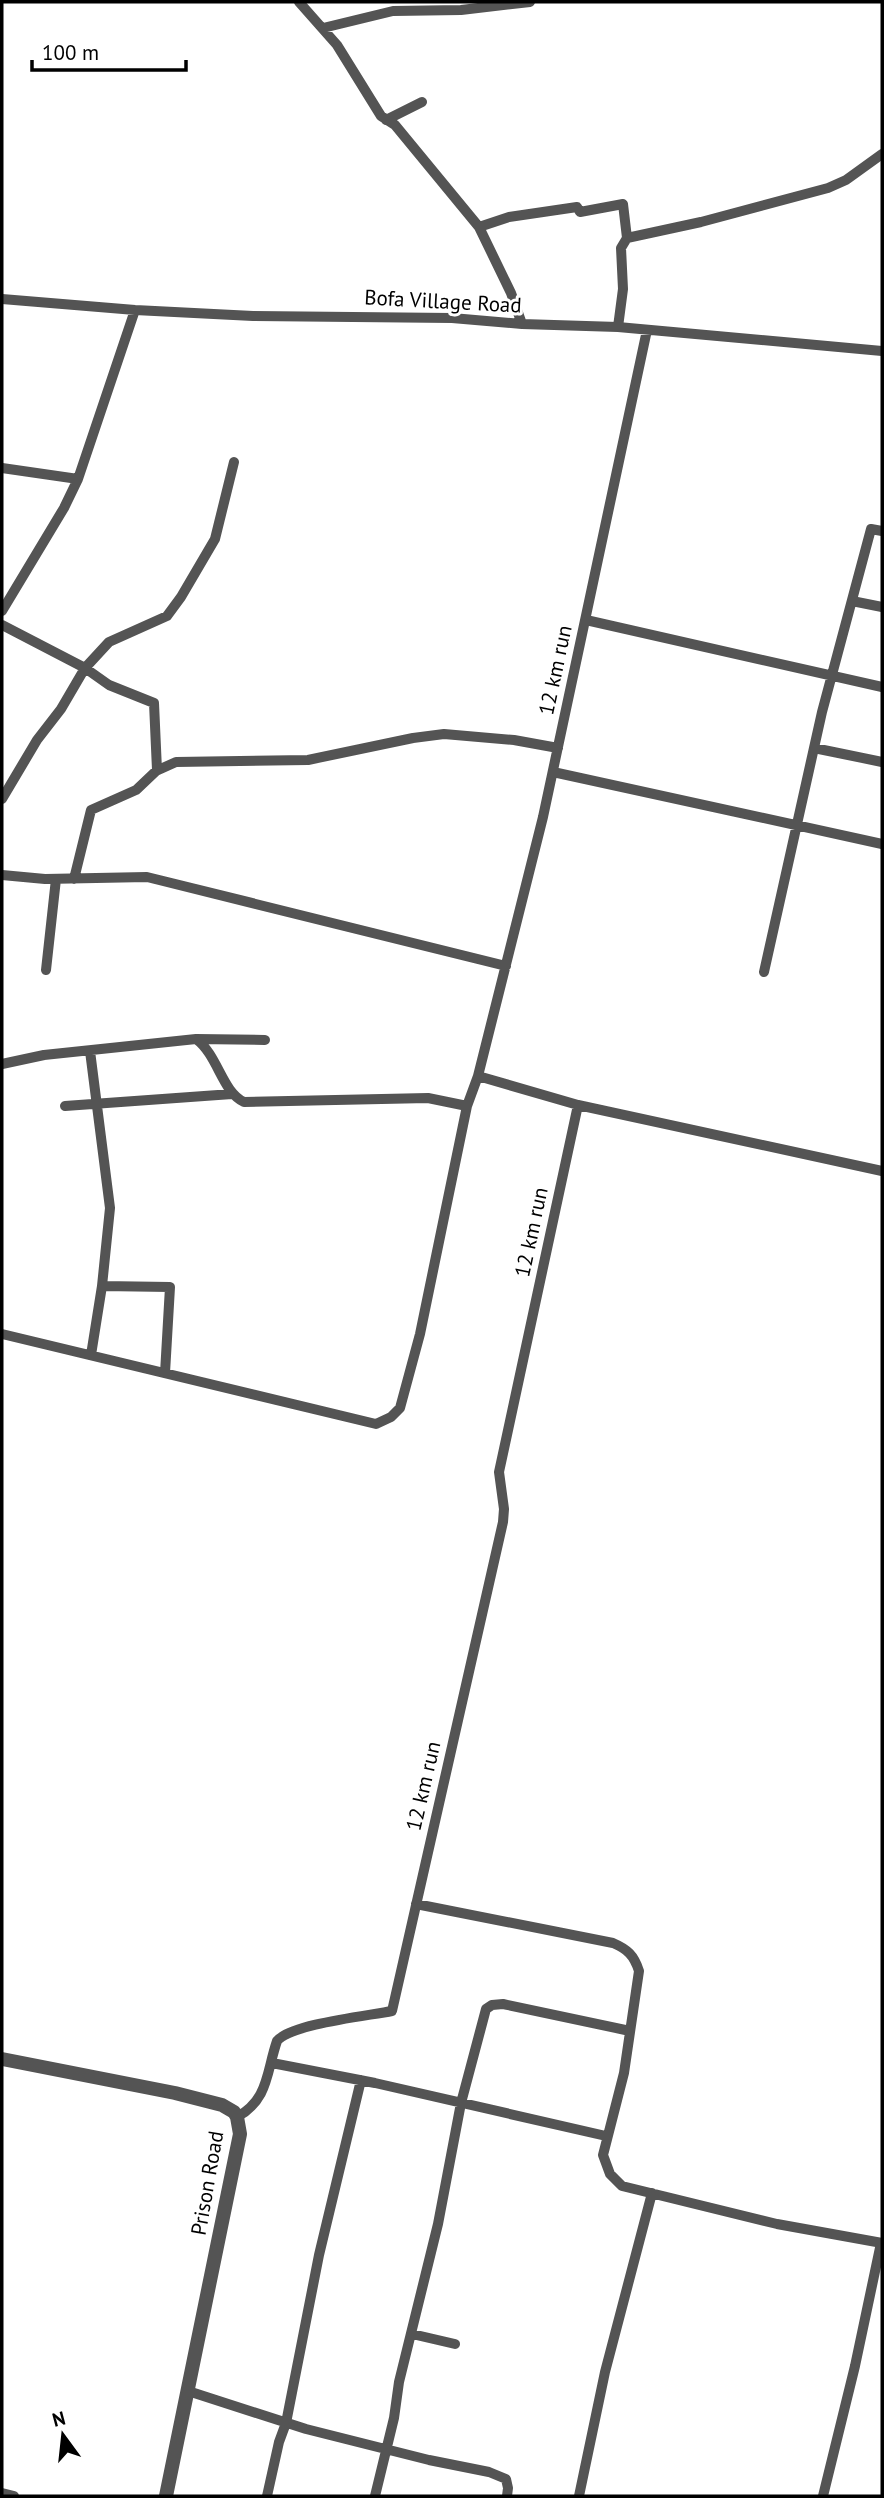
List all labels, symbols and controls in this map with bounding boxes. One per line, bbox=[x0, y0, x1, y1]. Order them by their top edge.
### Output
scale bar bbox=[32, 28, 186, 72]
text: 100 m bbox=[42, 39, 99, 66]
street label: Bofa Village Road bbox=[364, 283, 522, 319]
street label: 12 km run bbox=[532, 623, 578, 717]
street label: 12 km run bbox=[508, 1185, 554, 1279]
street label: 12 km run bbox=[400, 1739, 446, 1833]
street label: Prison Road bbox=[185, 2129, 229, 2237]
north arrow bbox=[28, 2400, 98, 2470]
text: N bbox=[49, 2405, 68, 2432]

